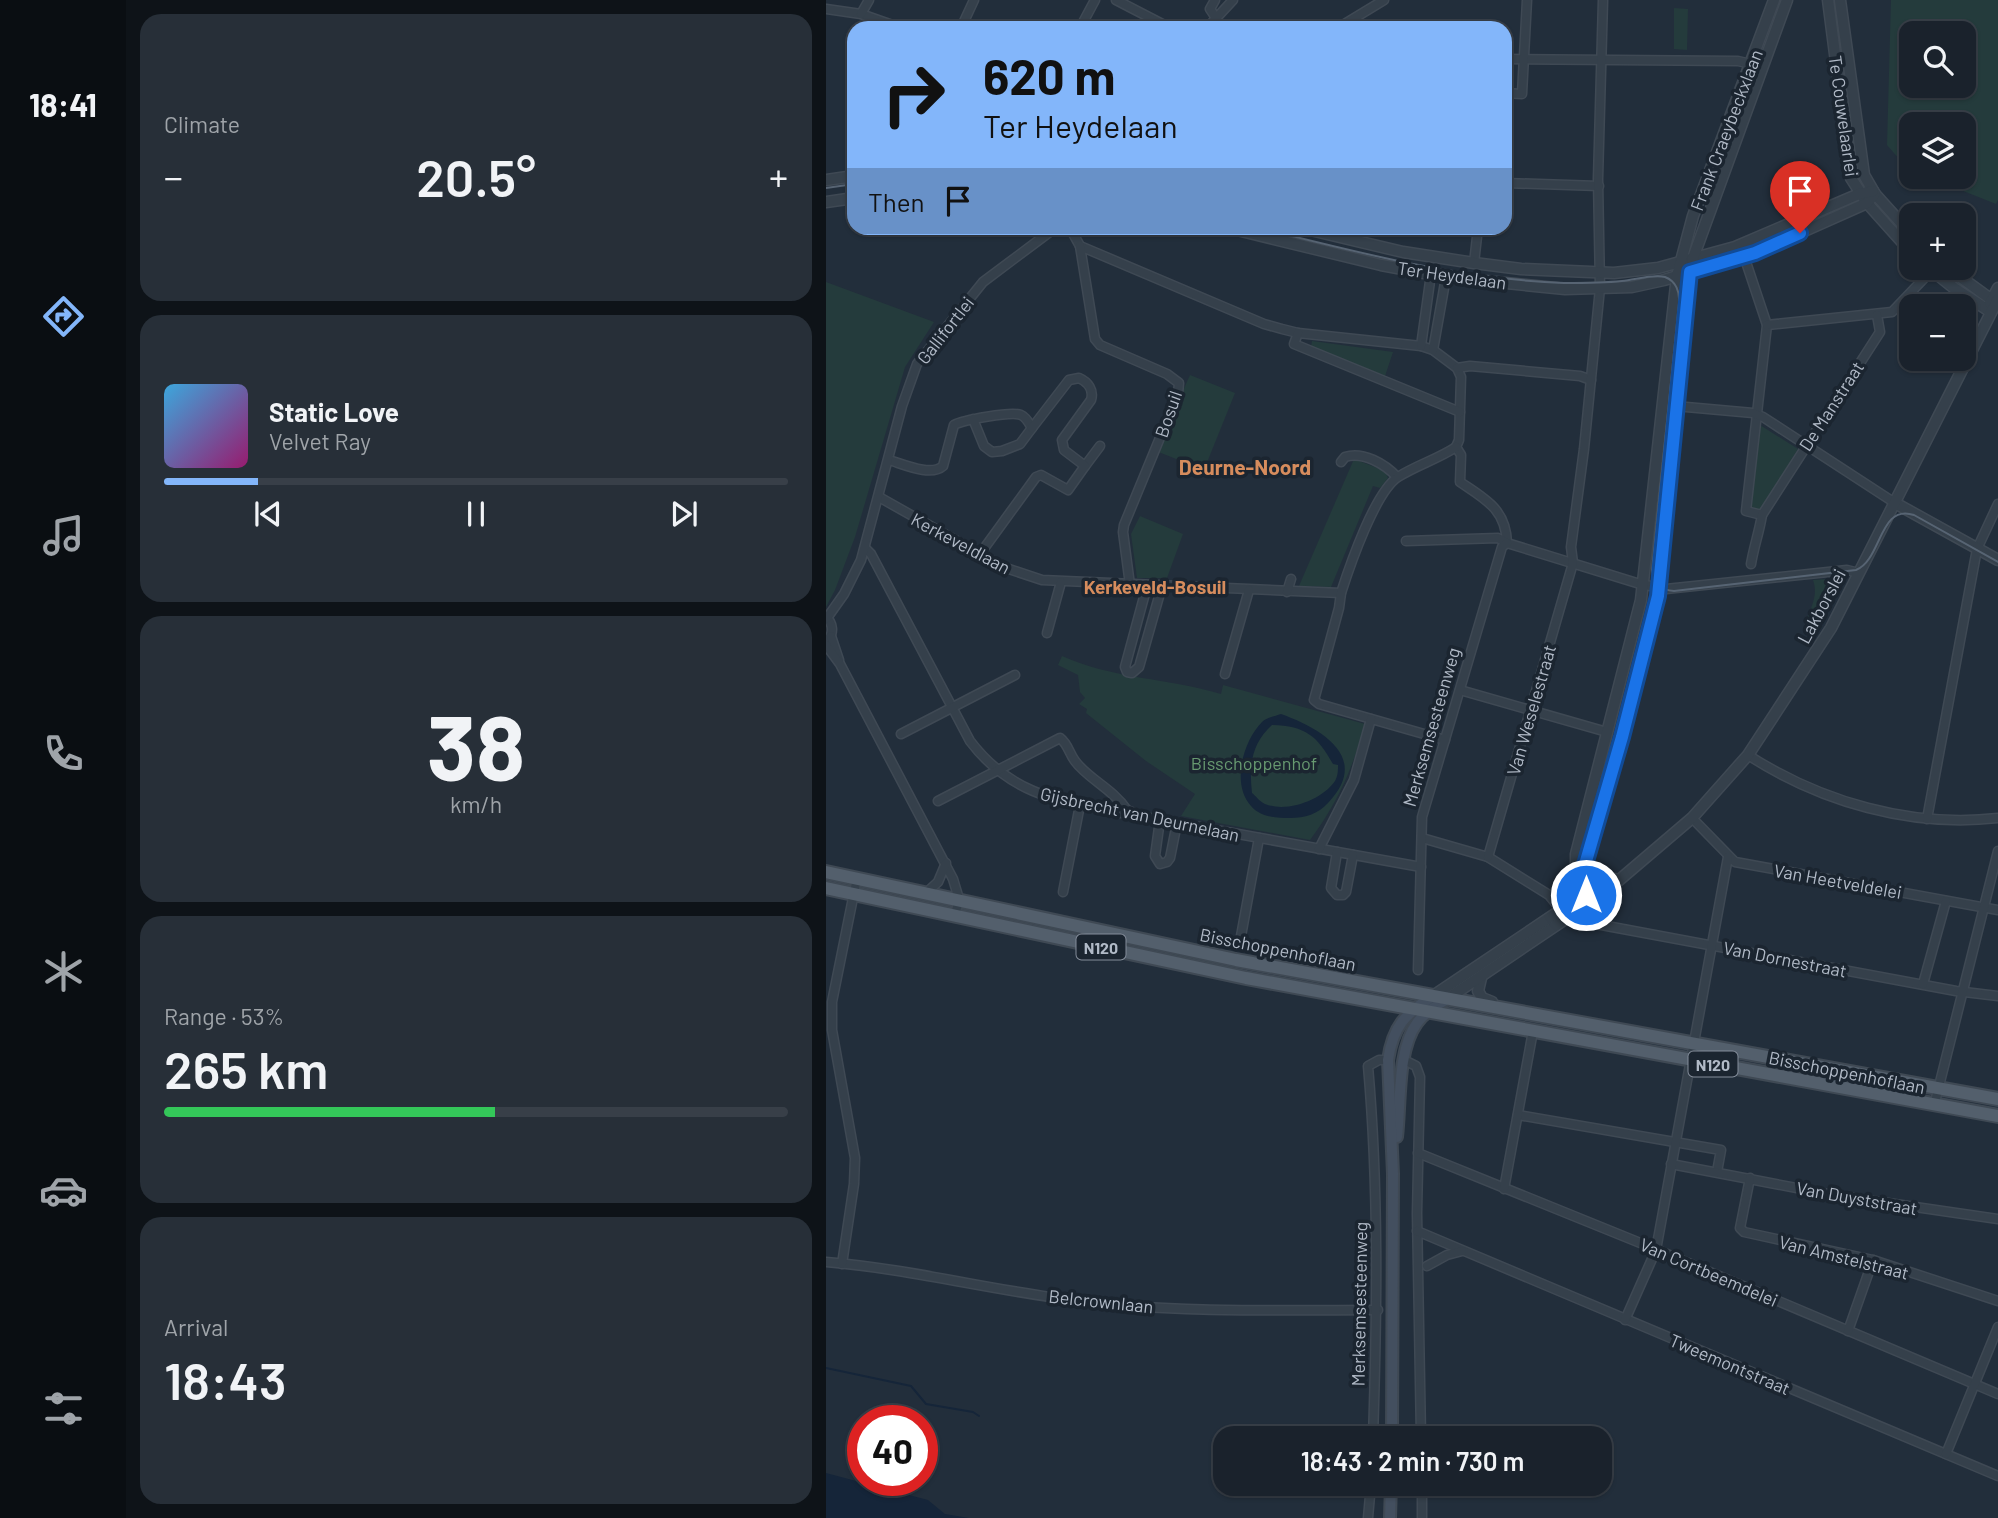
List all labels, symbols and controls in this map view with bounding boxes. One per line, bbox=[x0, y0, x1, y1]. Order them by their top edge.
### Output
map controls bbox=[1899, 21, 1976, 371]
button: search bbox=[1899, 21, 1976, 98]
text: 620 m bbox=[983, 46, 1115, 105]
street label: Frank Craeybeckxlaan bbox=[1685, 46, 1767, 214]
icon: right bbox=[868, 49, 959, 140]
street label: Te Couwelaarlei bbox=[1825, 54, 1863, 178]
text: 18:41 bbox=[29, 85, 97, 123]
text: Ter Heydelaan bbox=[983, 106, 1178, 144]
text: Climate bbox=[164, 110, 240, 138]
button: layers bbox=[1899, 112, 1976, 189]
text: 20.5° bbox=[416, 145, 536, 207]
text: − bbox=[164, 153, 183, 199]
text: + bbox=[769, 153, 788, 199]
pin bbox=[1770, 161, 1830, 233]
icon: arrive bbox=[1781, 172, 1819, 210]
icon: arrive bbox=[939, 182, 977, 220]
text: Then bbox=[868, 186, 925, 217]
button: + bbox=[1899, 203, 1976, 280]
street label: Ter Heydelaan bbox=[1396, 256, 1508, 294]
icon: directions bbox=[39, 292, 88, 341]
street label: Gallifortlei bbox=[912, 292, 978, 368]
button: − bbox=[1899, 294, 1976, 371]
street label: De Manstraat bbox=[1794, 357, 1868, 455]
street label: Bosuil bbox=[1150, 388, 1186, 440]
text: Static Love bbox=[269, 396, 399, 427]
text: Velvet Ray bbox=[269, 427, 371, 455]
district label: Deurne-Noord bbox=[1179, 454, 1311, 479]
icon: previous bbox=[249, 495, 287, 533]
icon: pause bbox=[457, 495, 495, 533]
icon: next bbox=[665, 495, 703, 533]
street label: Kerkeveldlaan bbox=[908, 508, 1014, 578]
icon: music bbox=[39, 511, 88, 560]
street label: Lakborslei bbox=[1792, 565, 1850, 647]
district label: Kerkeveld-Bosuil bbox=[1084, 575, 1226, 598]
street label: Van Weselestraat bbox=[1502, 642, 1560, 778]
street label: Merksemsesteenweg bbox=[1398, 645, 1464, 809]
text: 38 bbox=[427, 690, 525, 799]
icon: phone bbox=[39, 729, 88, 778]
park label: Bisschoppenhof bbox=[1191, 752, 1317, 774]
street label: Gijsbrecht van Deurnelaan bbox=[1038, 782, 1242, 846]
text: km/h bbox=[450, 790, 502, 818]
position arrow bbox=[1549, 858, 1623, 932]
street label: Van Heetveldelei bbox=[1772, 859, 1904, 903]
street label: Bisschoppenhoflaan bbox=[1198, 923, 1358, 975]
road number: N120 bbox=[1076, 934, 1126, 959]
street label: Van Dornestraat bbox=[1721, 936, 1849, 982]
icon: climate bbox=[39, 947, 88, 996]
text: Range · 53% bbox=[164, 1002, 284, 1030]
text: 265 km bbox=[164, 1037, 328, 1099]
street label: Bisschoppenhoflaan bbox=[1767, 1046, 1927, 1098]
road number: N120 bbox=[1688, 1052, 1738, 1076]
icon: car bbox=[39, 1166, 88, 1215]
street label: Van Duyststraat bbox=[1795, 1177, 1919, 1219]
street label: Merksemsesteenweg bbox=[1347, 1221, 1371, 1387]
street label: Van Amstelstraat bbox=[1777, 1230, 1911, 1284]
street label: Van Cortbeemdelei bbox=[1637, 1233, 1781, 1311]
street label: Belcrownlaan bbox=[1048, 1285, 1154, 1317]
text: Arrival bbox=[164, 1313, 228, 1341]
street label: Tweemontstraat bbox=[1666, 1329, 1794, 1399]
text: 18:43 bbox=[164, 1348, 287, 1410]
icon: filters bbox=[39, 1384, 88, 1433]
speed limit sign: 40 bbox=[847, 1405, 938, 1496]
text: 18:43 · 2 min · 730 m bbox=[1301, 1445, 1524, 1476]

